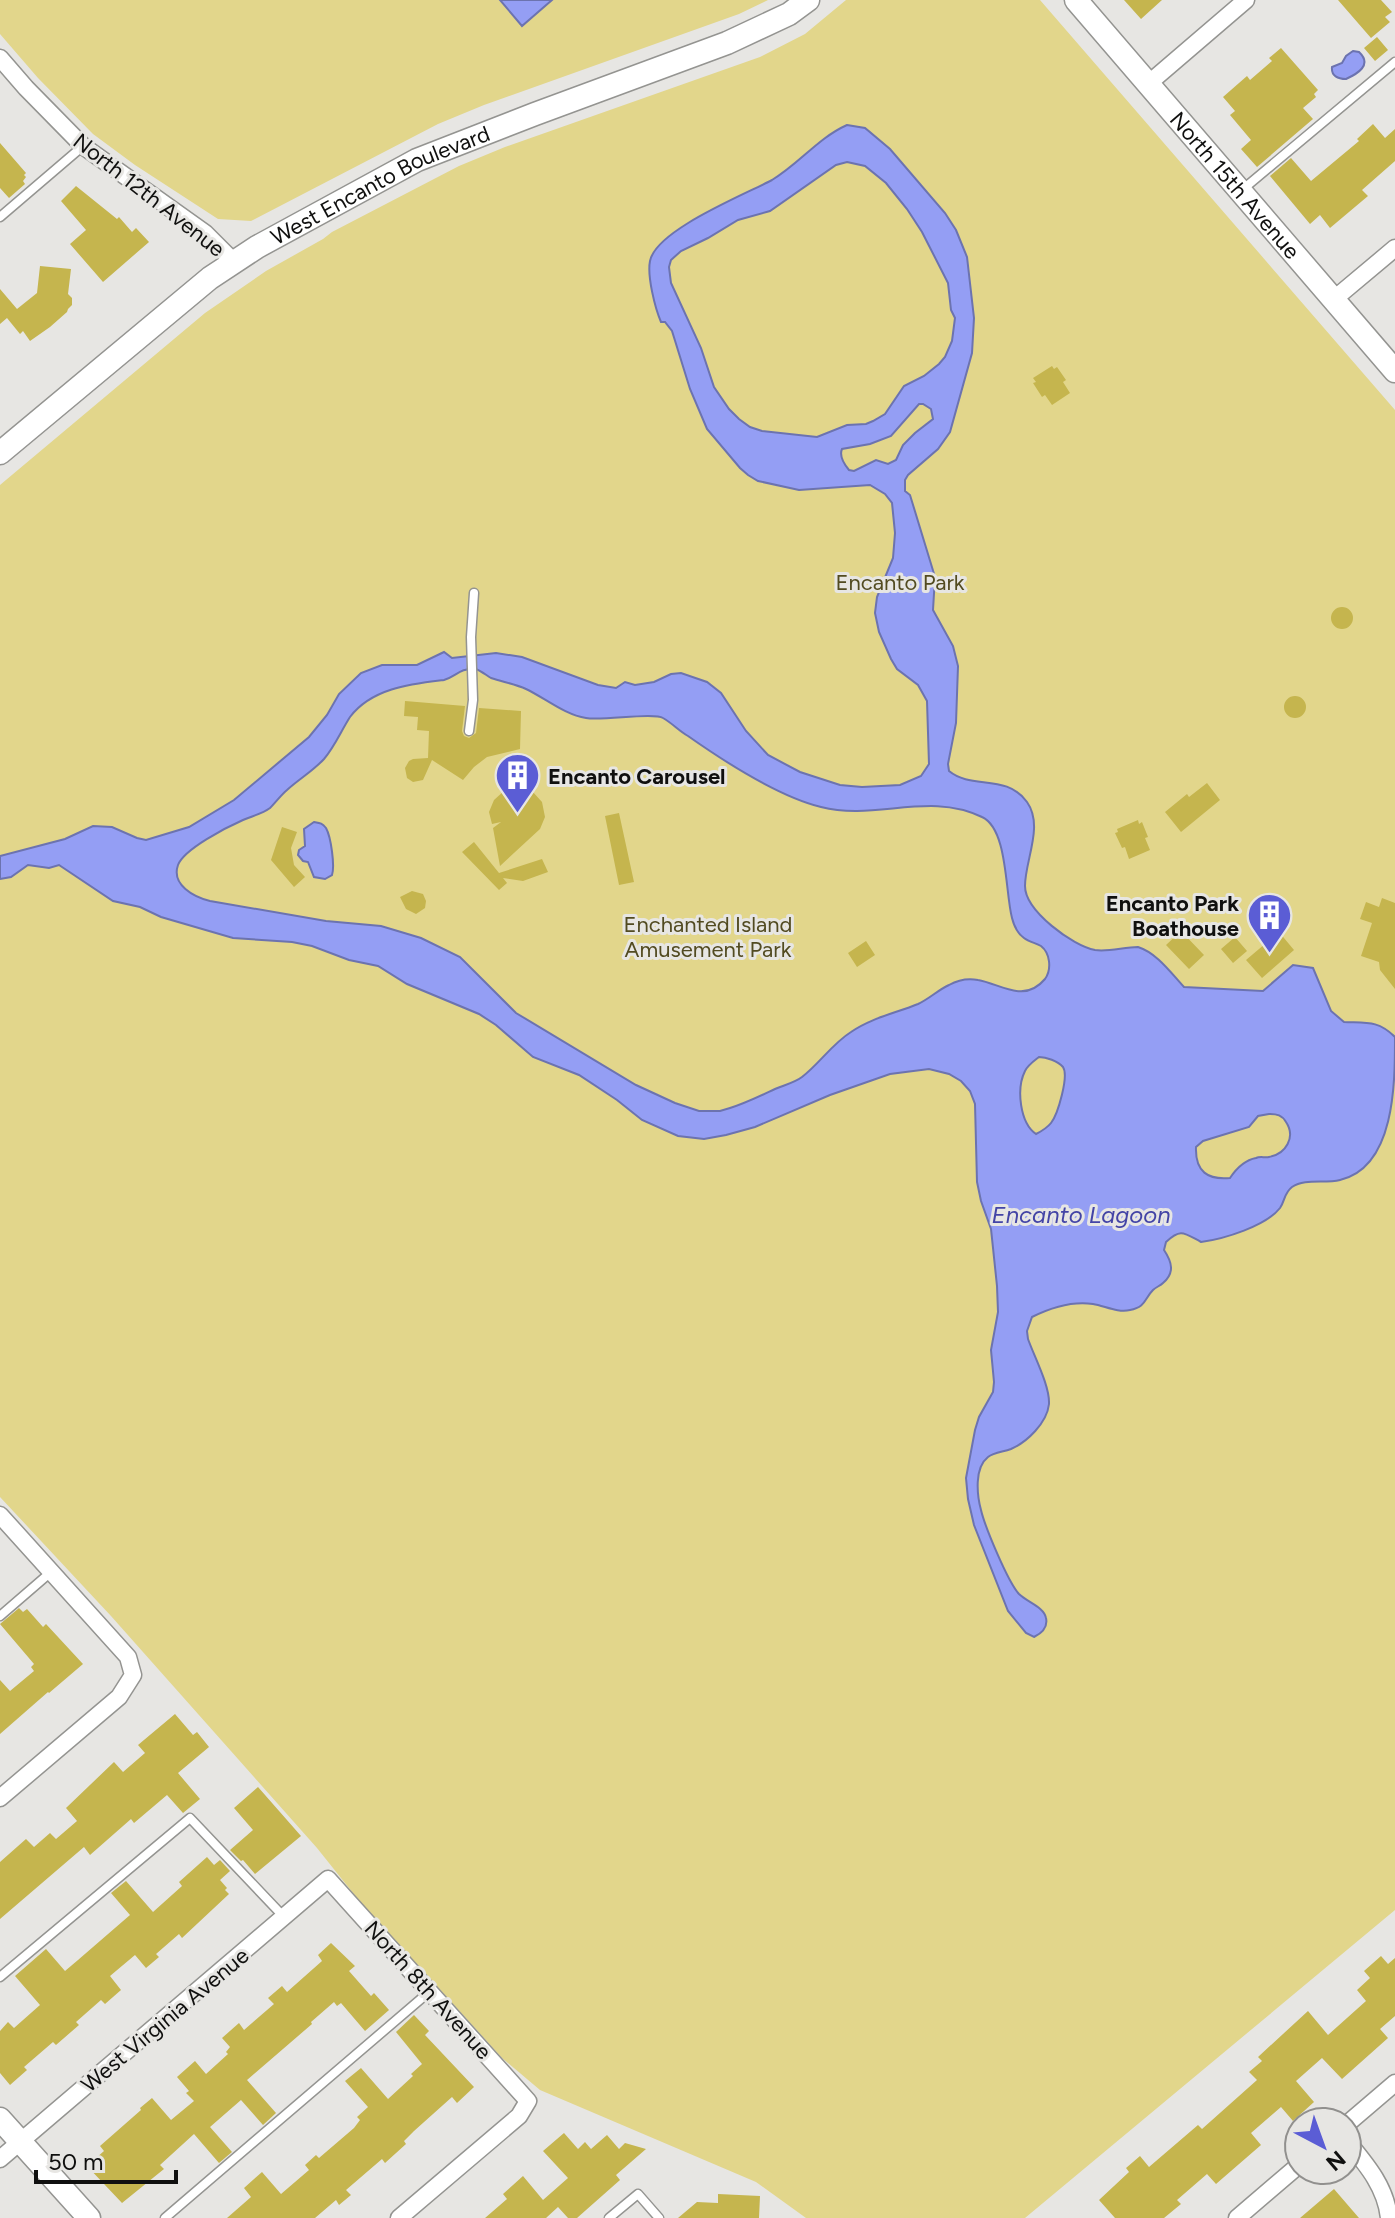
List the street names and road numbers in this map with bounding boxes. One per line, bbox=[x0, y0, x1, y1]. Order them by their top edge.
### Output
street label: North 15th Avenue bbox=[1164, 106, 1306, 264]
street label: West Encanto Boulevard bbox=[266, 120, 494, 250]
street label: North 12th Avenue bbox=[68, 127, 230, 263]
street label: North 8th Avenue bbox=[359, 1915, 497, 2065]
street label: West Virginia Avenue bbox=[76, 1942, 254, 2098]

